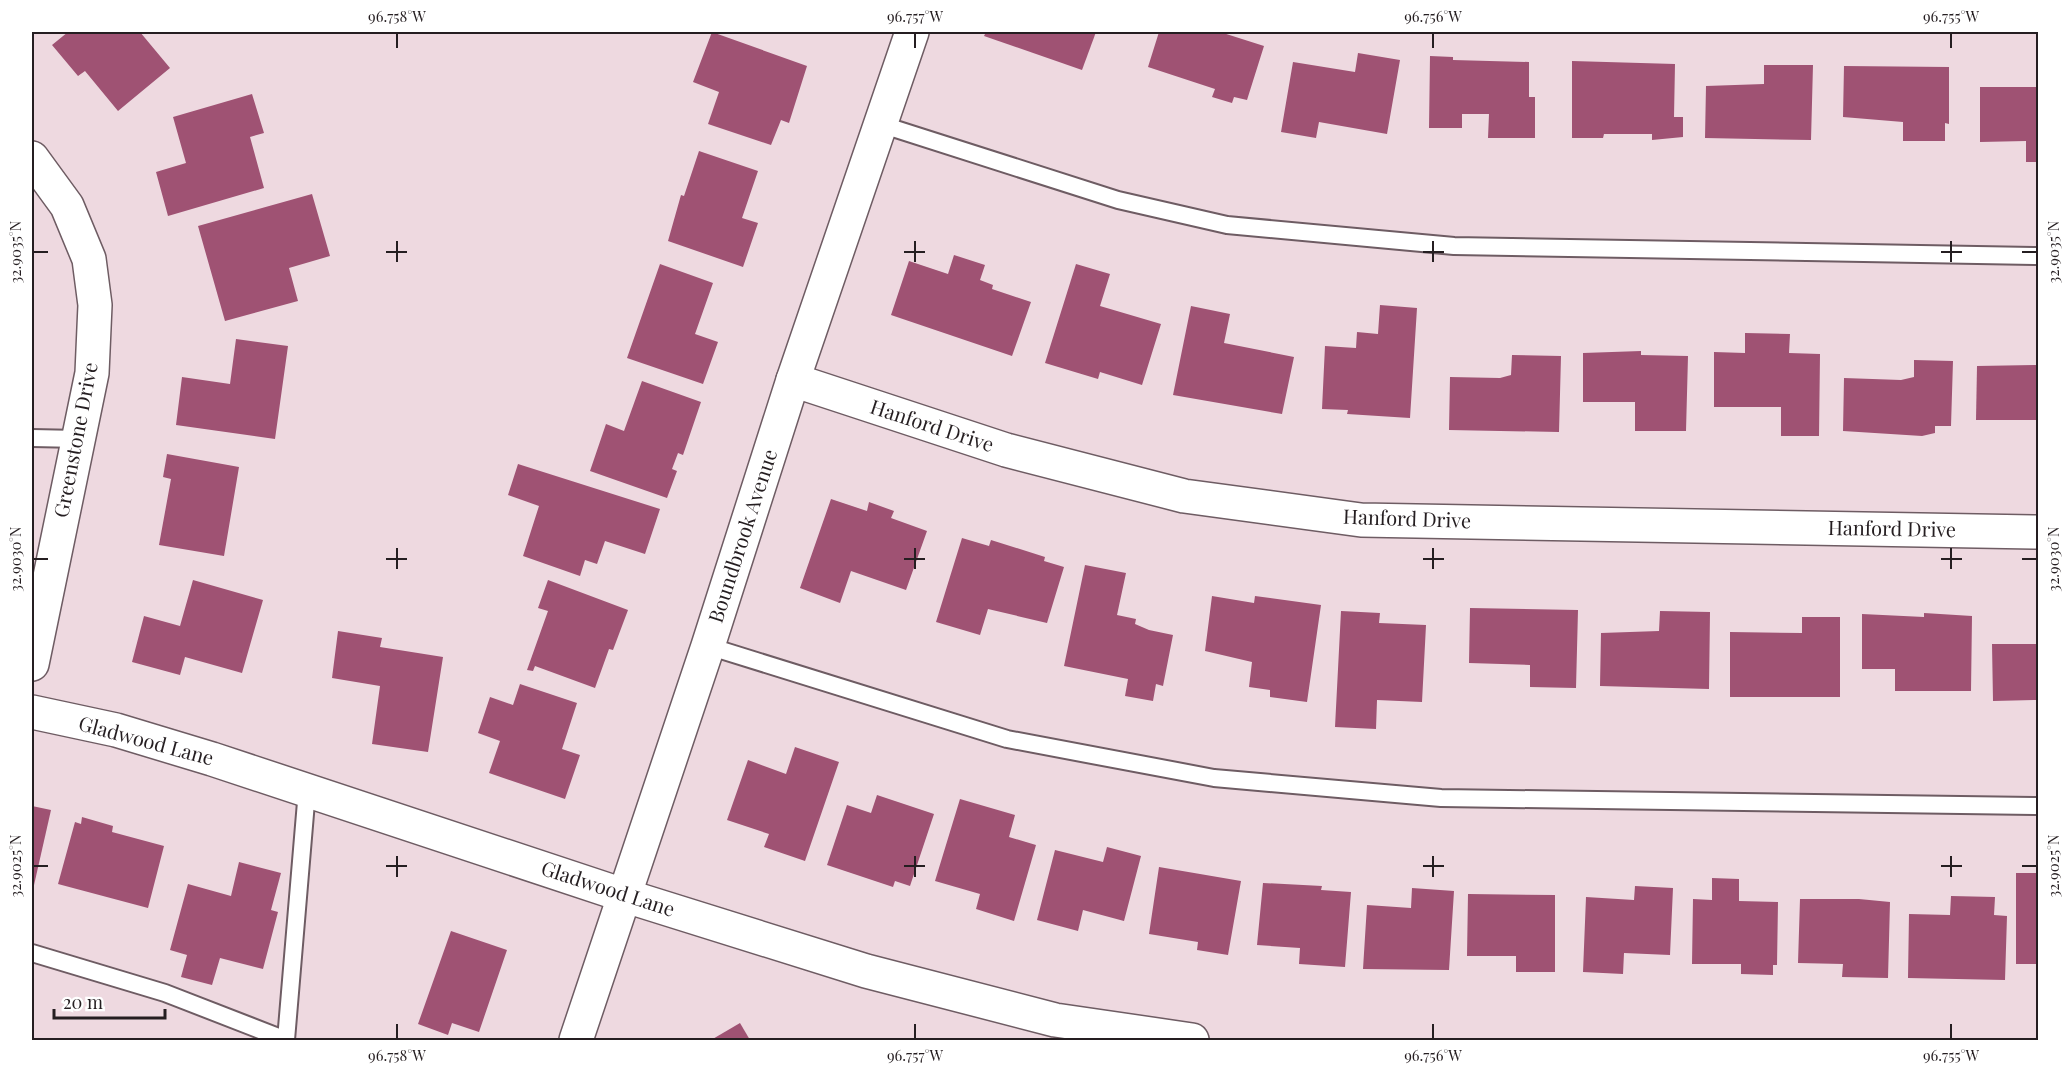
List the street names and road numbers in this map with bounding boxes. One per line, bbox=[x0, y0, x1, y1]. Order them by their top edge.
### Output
street label: Greenstone Drive bbox=[46, 360, 103, 520]
street label: Hanford Drive bbox=[867, 392, 998, 457]
street label: Boundbrook Avenue bbox=[701, 445, 782, 626]
street label: Hanford Drive bbox=[1342, 502, 1472, 533]
street label: Hanford Drive bbox=[1828, 513, 1956, 542]
street label: Gladwood Lane bbox=[76, 709, 217, 771]
street label: Gladwood Lane bbox=[538, 853, 679, 922]

